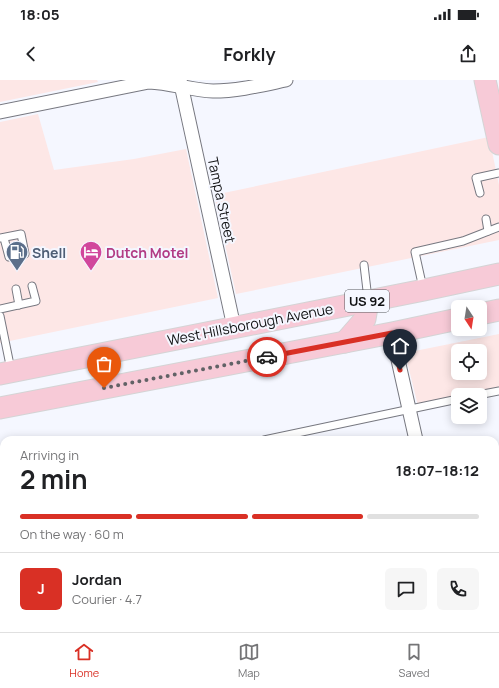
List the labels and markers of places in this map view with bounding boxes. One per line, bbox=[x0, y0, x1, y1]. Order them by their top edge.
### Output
fuel station icon: Shell bbox=[4, 239, 30, 272]
hotel icon: Dutch Motel bbox=[78, 239, 104, 272]
place label: Shell bbox=[32, 243, 66, 262]
place label: Dutch Motel bbox=[106, 243, 189, 262]
pin bbox=[383, 329, 417, 370]
pin bbox=[87, 347, 121, 388]

